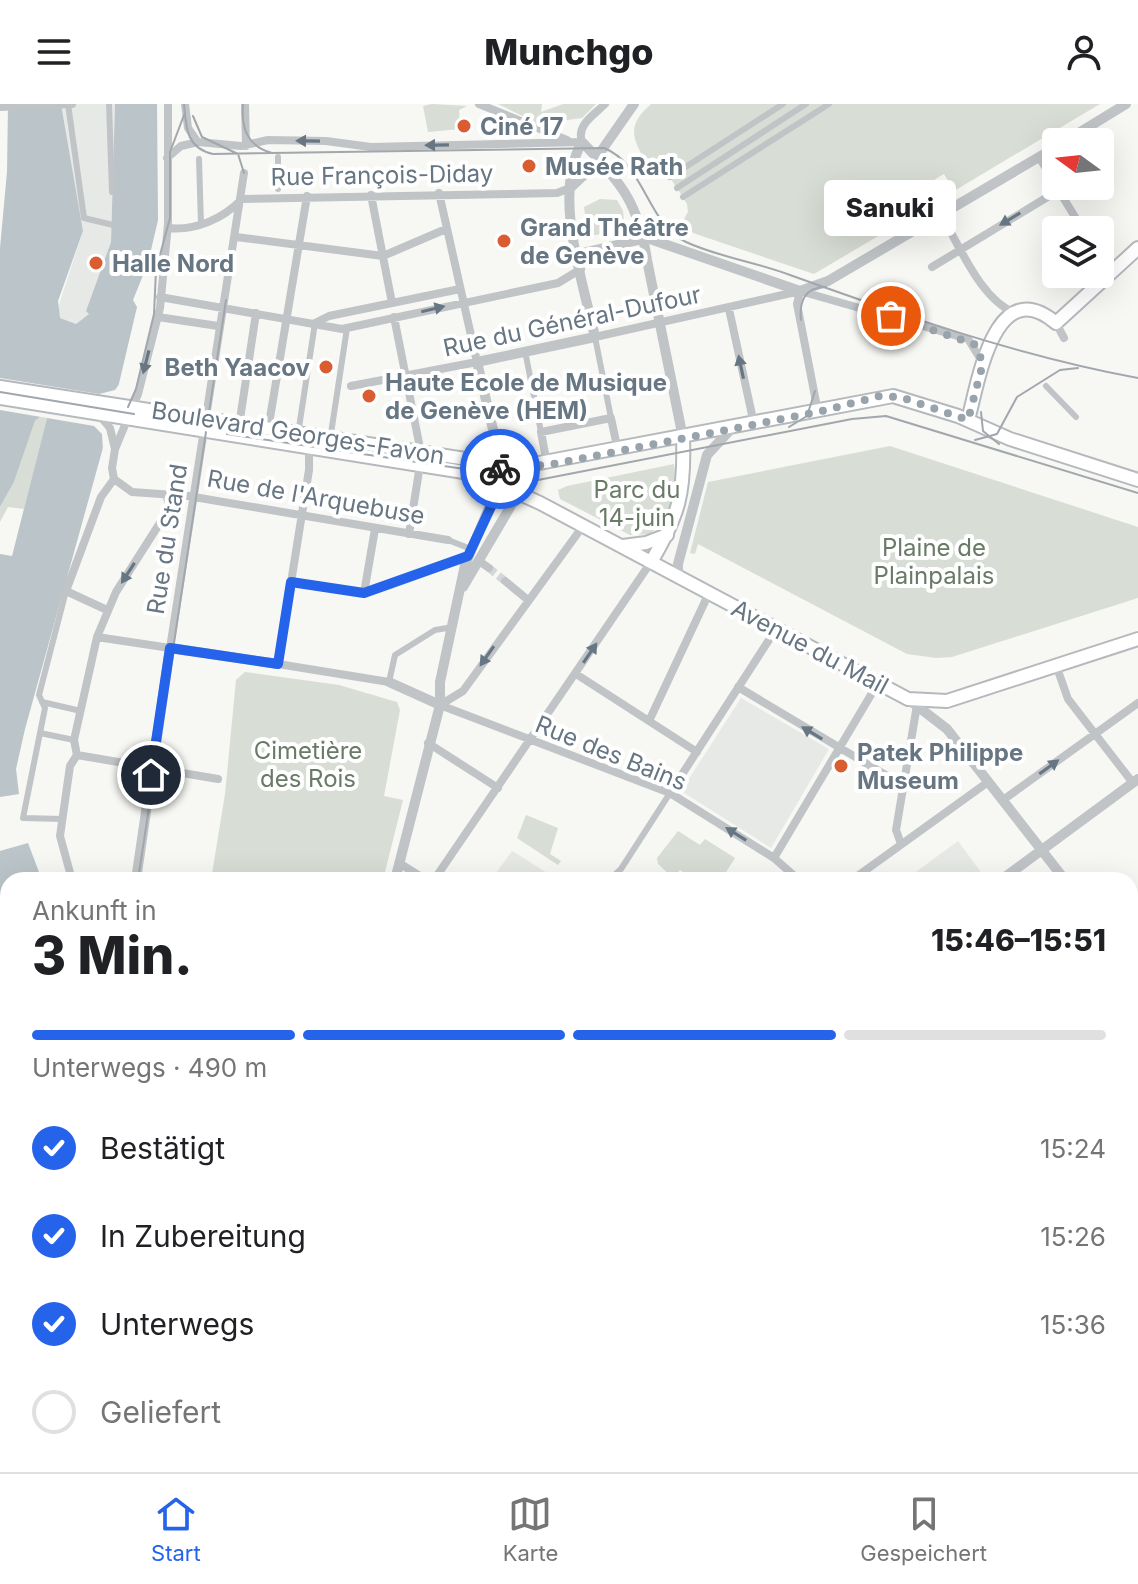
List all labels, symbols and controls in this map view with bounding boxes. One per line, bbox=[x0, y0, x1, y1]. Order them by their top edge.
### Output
icon: menu bbox=[32, 30, 76, 74]
text: Munchgo bbox=[484, 30, 654, 74]
icon: person bbox=[1062, 30, 1106, 74]
place label: Ciné 17 bbox=[480, 112, 564, 141]
marker: Ciné 17 bbox=[455, 117, 473, 135]
north arrow bbox=[1042, 128, 1114, 200]
map controls bbox=[1042, 128, 1114, 288]
one-way arrow bbox=[295, 134, 320, 147]
one-way arrow bbox=[424, 139, 449, 152]
place label: Musée Rath bbox=[545, 152, 683, 181]
marker: Musée Rath bbox=[520, 157, 538, 175]
street label: Rue François-Diday bbox=[270, 159, 494, 191]
callout: Sanuki bbox=[825, 180, 957, 236]
text: Sanuki bbox=[846, 192, 934, 223]
one-way arrow bbox=[999, 212, 1021, 226]
place label: Grand Théâtre de Genève bbox=[520, 213, 689, 270]
button: layers bbox=[1042, 216, 1114, 288]
marker: Grand Théâtre de Genève bbox=[495, 232, 513, 250]
place label: Halle Nord bbox=[112, 249, 234, 278]
marker: Halle Nord bbox=[87, 254, 105, 272]
street label: Rue du Général-Dufour bbox=[440, 280, 704, 362]
pin bbox=[857, 282, 925, 350]
icon: bag bbox=[869, 294, 913, 338]
one-way arrow bbox=[420, 302, 445, 315]
one-way arrow bbox=[140, 350, 152, 375]
place label: Beth Yaacov bbox=[165, 353, 311, 382]
one-way arrow bbox=[735, 354, 747, 379]
marker: Beth Yaacov bbox=[317, 358, 335, 376]
place label: Haute Ecole de Musique de Genève (HEM) bbox=[385, 368, 667, 425]
marker: Haute Ecole de Musique de Genève (HEM) bbox=[360, 387, 378, 405]
street label: Boulevard Georges-Favon bbox=[149, 396, 447, 470]
courier bbox=[460, 429, 540, 509]
icon: bike bbox=[478, 447, 522, 491]
street label: Rue du Stand bbox=[141, 462, 193, 616]
street label: Rue de l'Arquebuse bbox=[205, 464, 427, 530]
park label: Parc du 14-juin bbox=[594, 475, 680, 532]
park label: Plaine de Plainpalais bbox=[874, 533, 994, 590]
one-way arrow bbox=[121, 562, 136, 584]
street label: Avenue du Mail bbox=[727, 593, 893, 701]
one-way arrow bbox=[582, 643, 597, 664]
one-way arrow bbox=[480, 646, 496, 667]
street label: Rue des Bains bbox=[531, 710, 691, 796]
one-way arrow bbox=[801, 726, 823, 740]
park label: Cimetière des Rois bbox=[254, 736, 362, 793]
place label: Patek Philippe Museum bbox=[857, 738, 1023, 795]
pin bbox=[117, 741, 185, 809]
icon: home bbox=[129, 753, 173, 797]
marker: Patek Philippe Museum bbox=[832, 757, 850, 775]
one-way arrow bbox=[1038, 759, 1060, 775]
one-way arrow bbox=[725, 828, 747, 842]
text: Ankunft in bbox=[32, 895, 157, 926]
text: 15:46–15:51 bbox=[931, 922, 1106, 958]
text: 3 Min. bbox=[32, 924, 193, 987]
text: Unterwegs · 490 m bbox=[32, 1052, 267, 1083]
icon: check bbox=[32, 1126, 76, 1170]
text: Bestätigt bbox=[100, 1130, 225, 1166]
text: 15:24 bbox=[1040, 1133, 1106, 1164]
icon: check bbox=[32, 1214, 76, 1258]
text: In Zubereitung bbox=[100, 1218, 306, 1254]
text: 15:26 bbox=[1040, 1221, 1106, 1252]
icon: check bbox=[32, 1302, 76, 1346]
text: Unterwegs bbox=[100, 1306, 254, 1342]
text: 15:36 bbox=[1040, 1309, 1106, 1340]
text: Geliefert bbox=[100, 1394, 221, 1430]
tab: Start bbox=[151, 1492, 201, 1566]
tab: Karte bbox=[503, 1492, 558, 1566]
tab: Gespeichert bbox=[860, 1492, 987, 1566]

